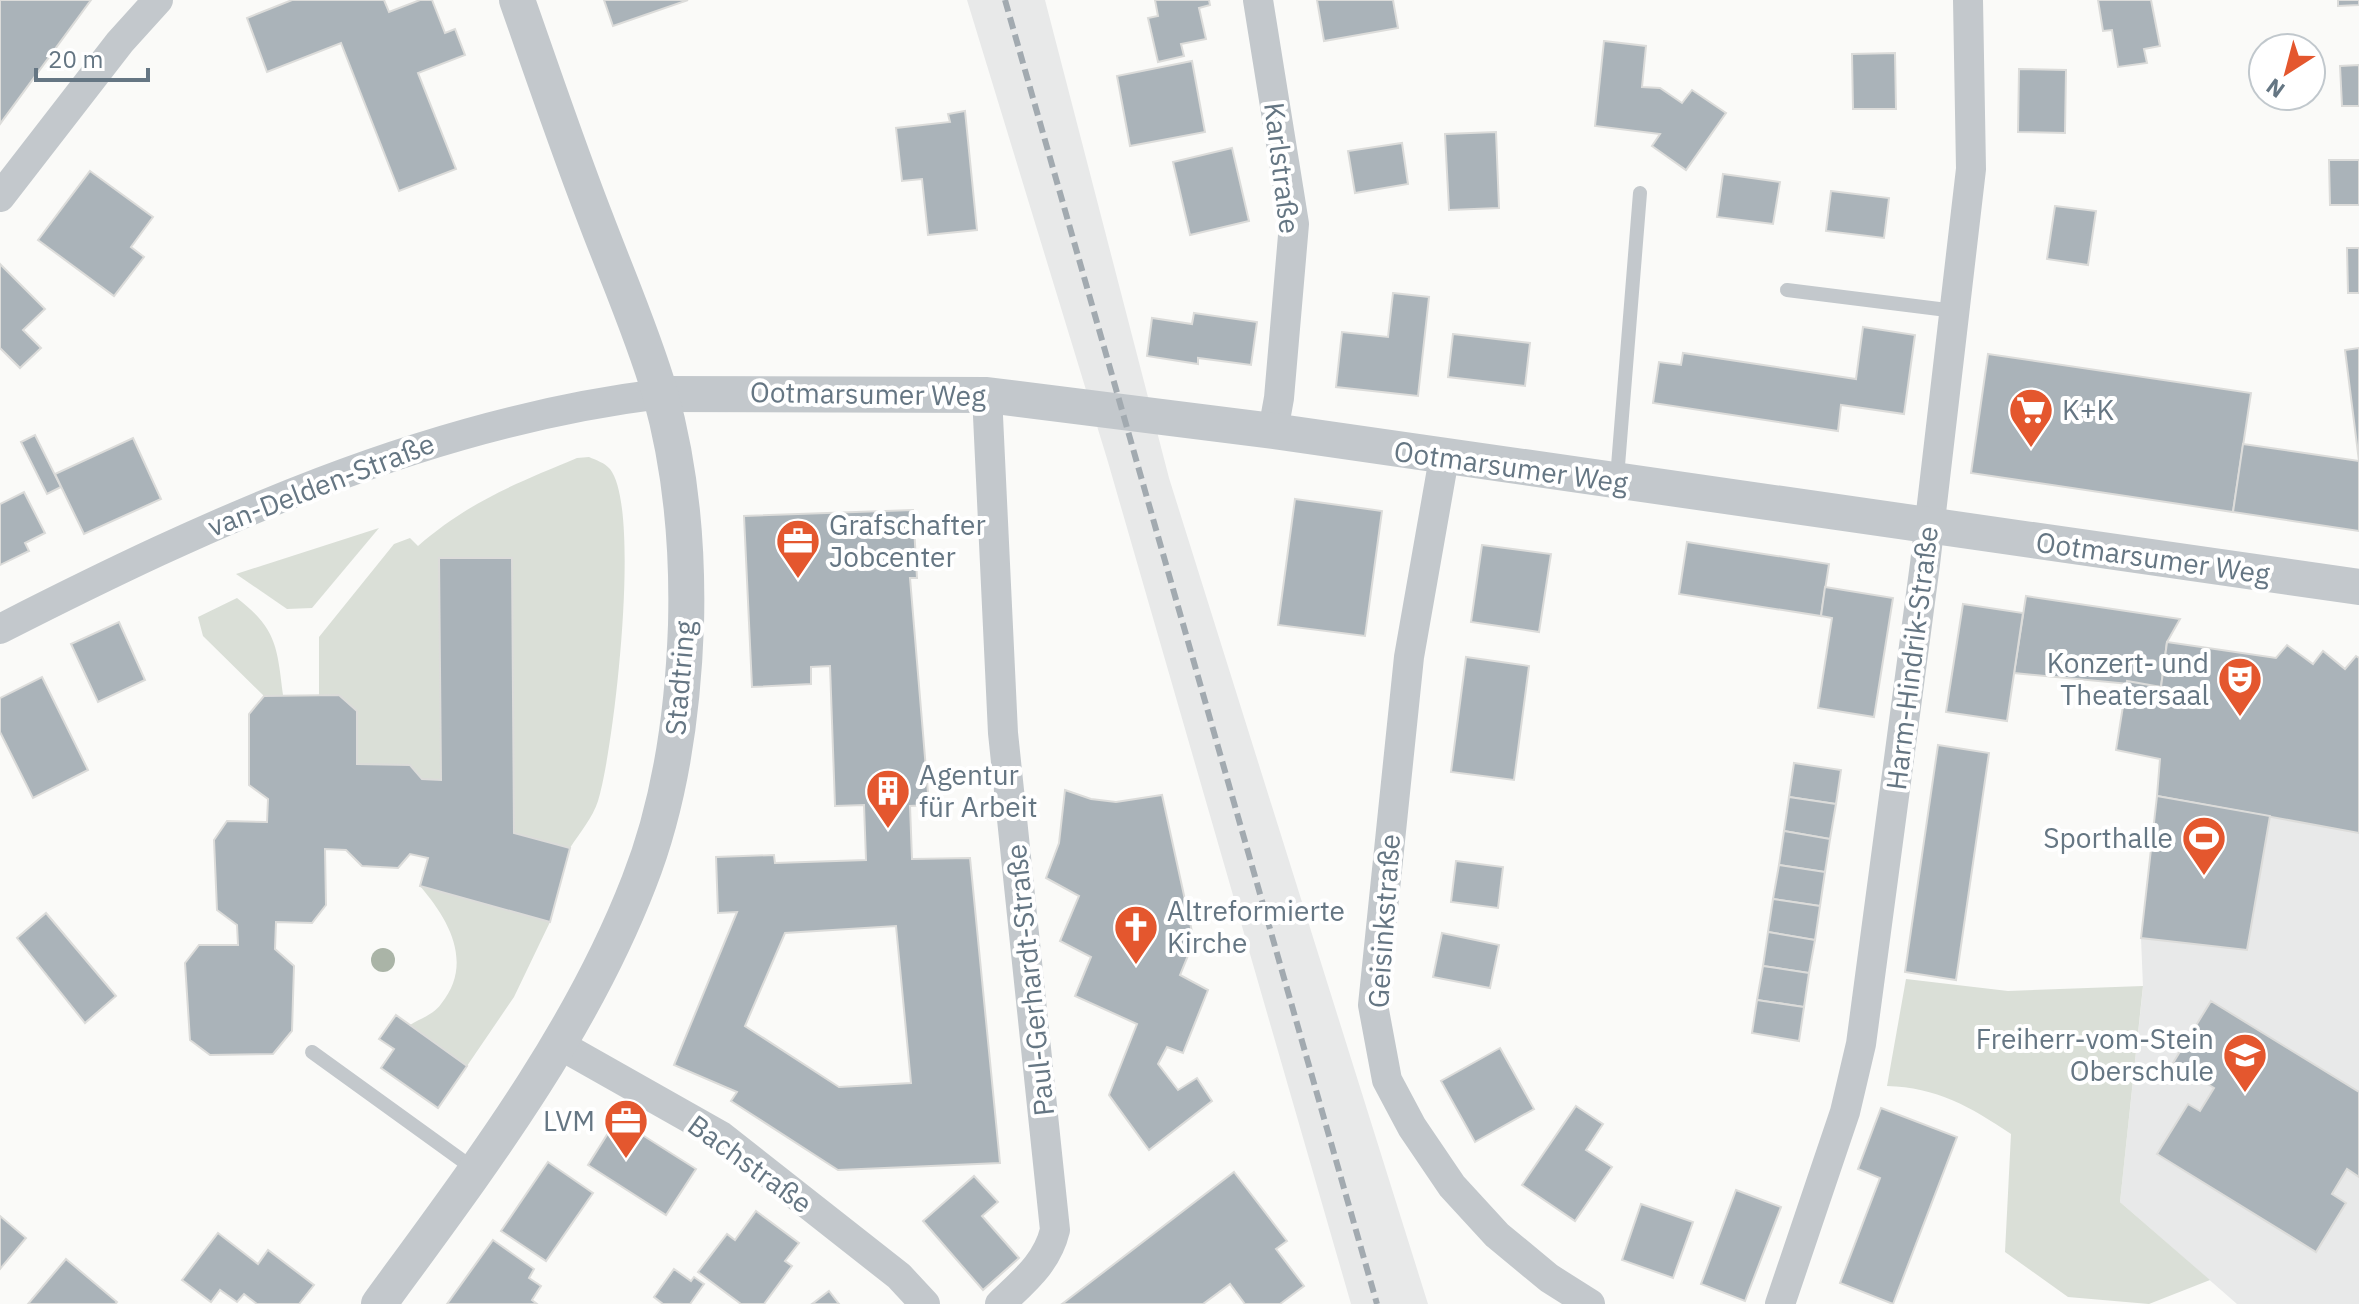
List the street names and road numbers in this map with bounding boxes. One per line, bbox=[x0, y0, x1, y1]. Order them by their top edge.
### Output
street label: Karlstraße bbox=[1256, 100, 1309, 236]
street label: Ootmarsumer Weg bbox=[750, 373, 986, 414]
street label: van-Delden-Straße bbox=[202, 424, 439, 545]
street label: Ootmarsumer Weg bbox=[1392, 432, 1631, 501]
street label: Ootmarsumer Weg bbox=[2034, 523, 2273, 592]
street label: Harm-Hindrik-Straße bbox=[1877, 524, 1946, 792]
street label: Stadtring bbox=[656, 619, 703, 737]
street label: Geisinkstraße bbox=[1359, 833, 1408, 1009]
street label: Paul-Gerhardt-Straße bbox=[997, 842, 1062, 1118]
street label: Bachstraße bbox=[681, 1106, 820, 1221]

